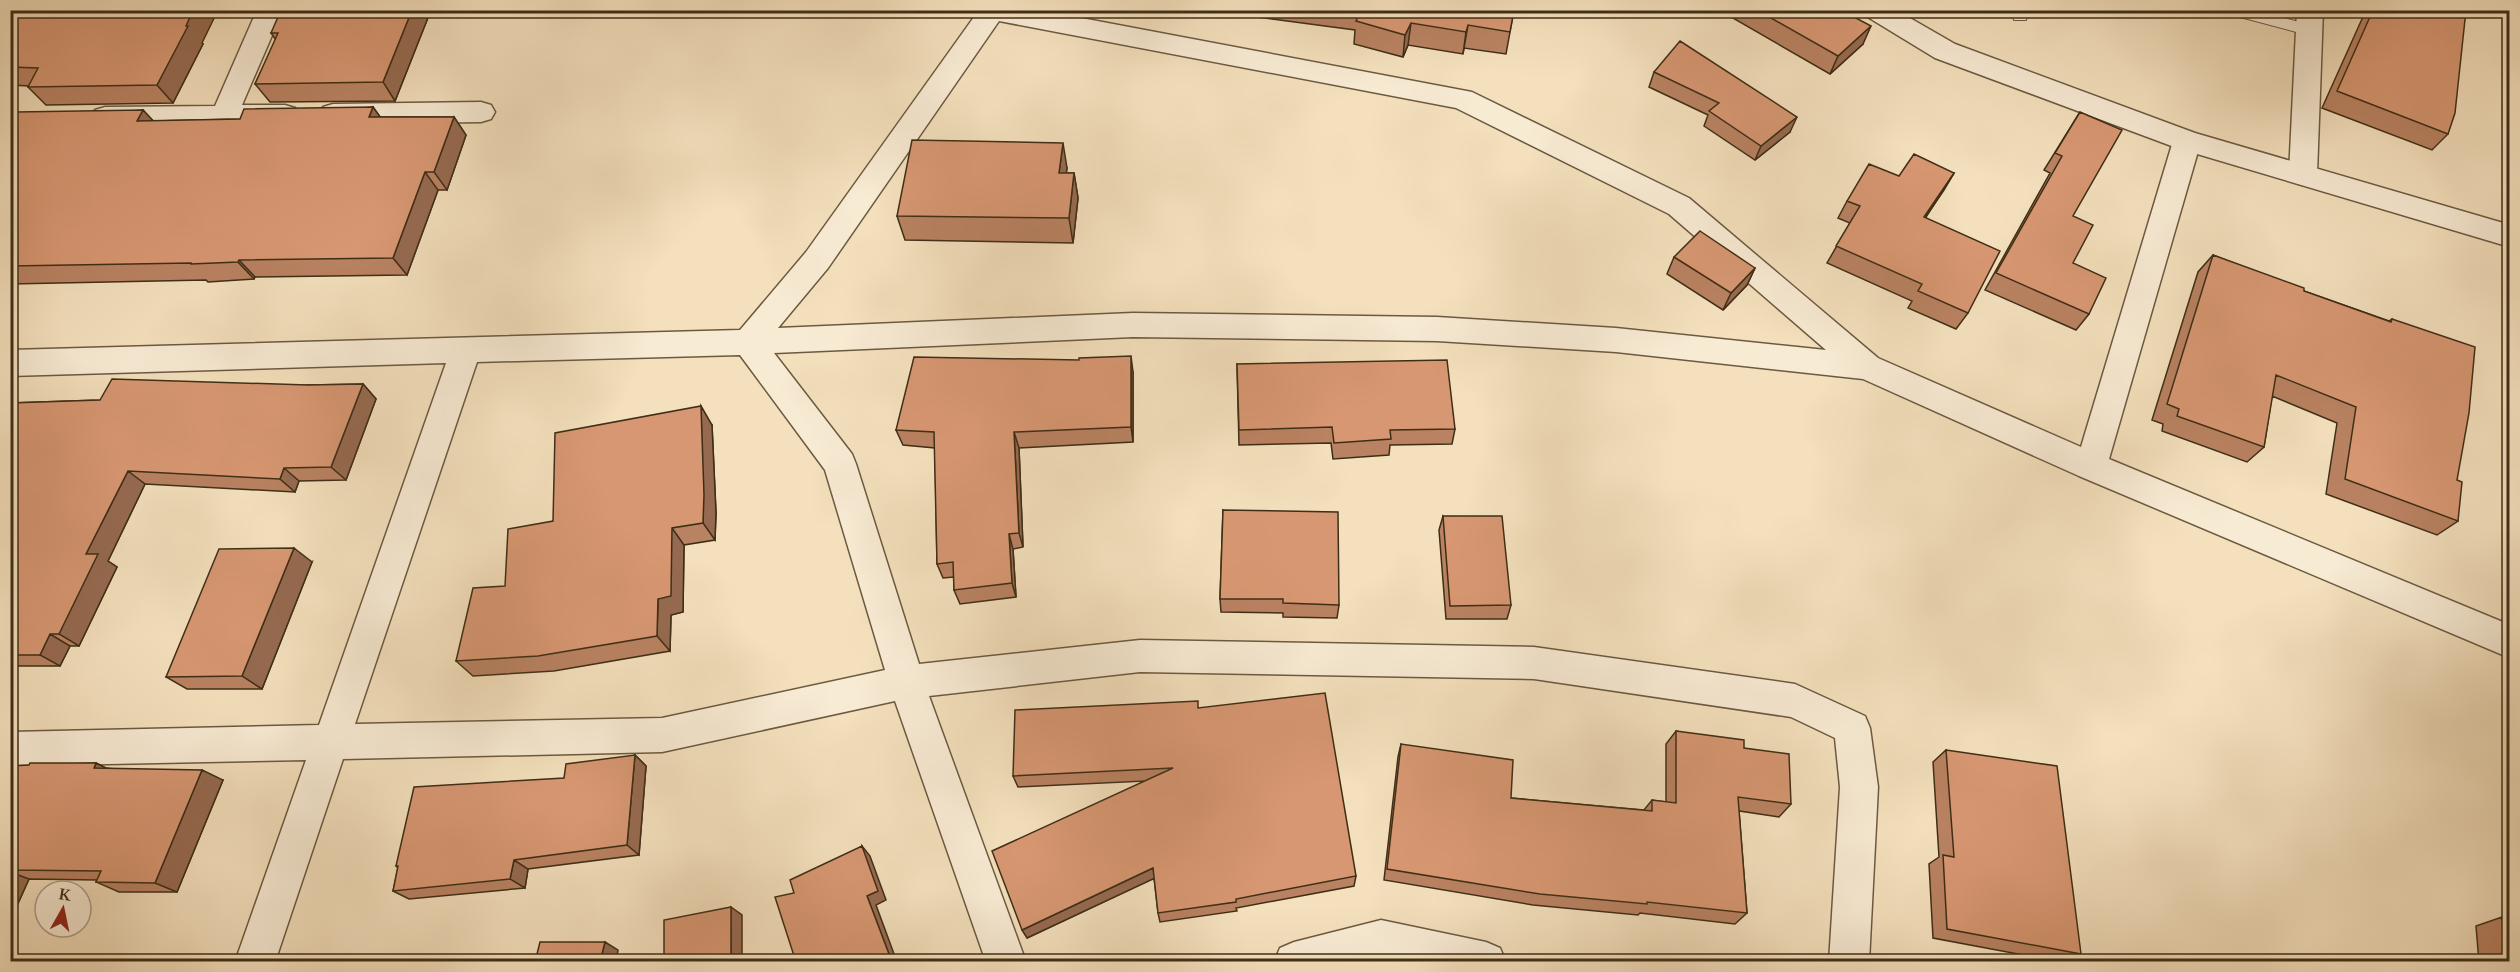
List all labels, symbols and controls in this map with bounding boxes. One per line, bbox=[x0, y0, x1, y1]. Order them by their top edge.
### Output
north arrow bbox=[33, 879, 93, 939]
text: K bbox=[57, 883, 73, 907]

